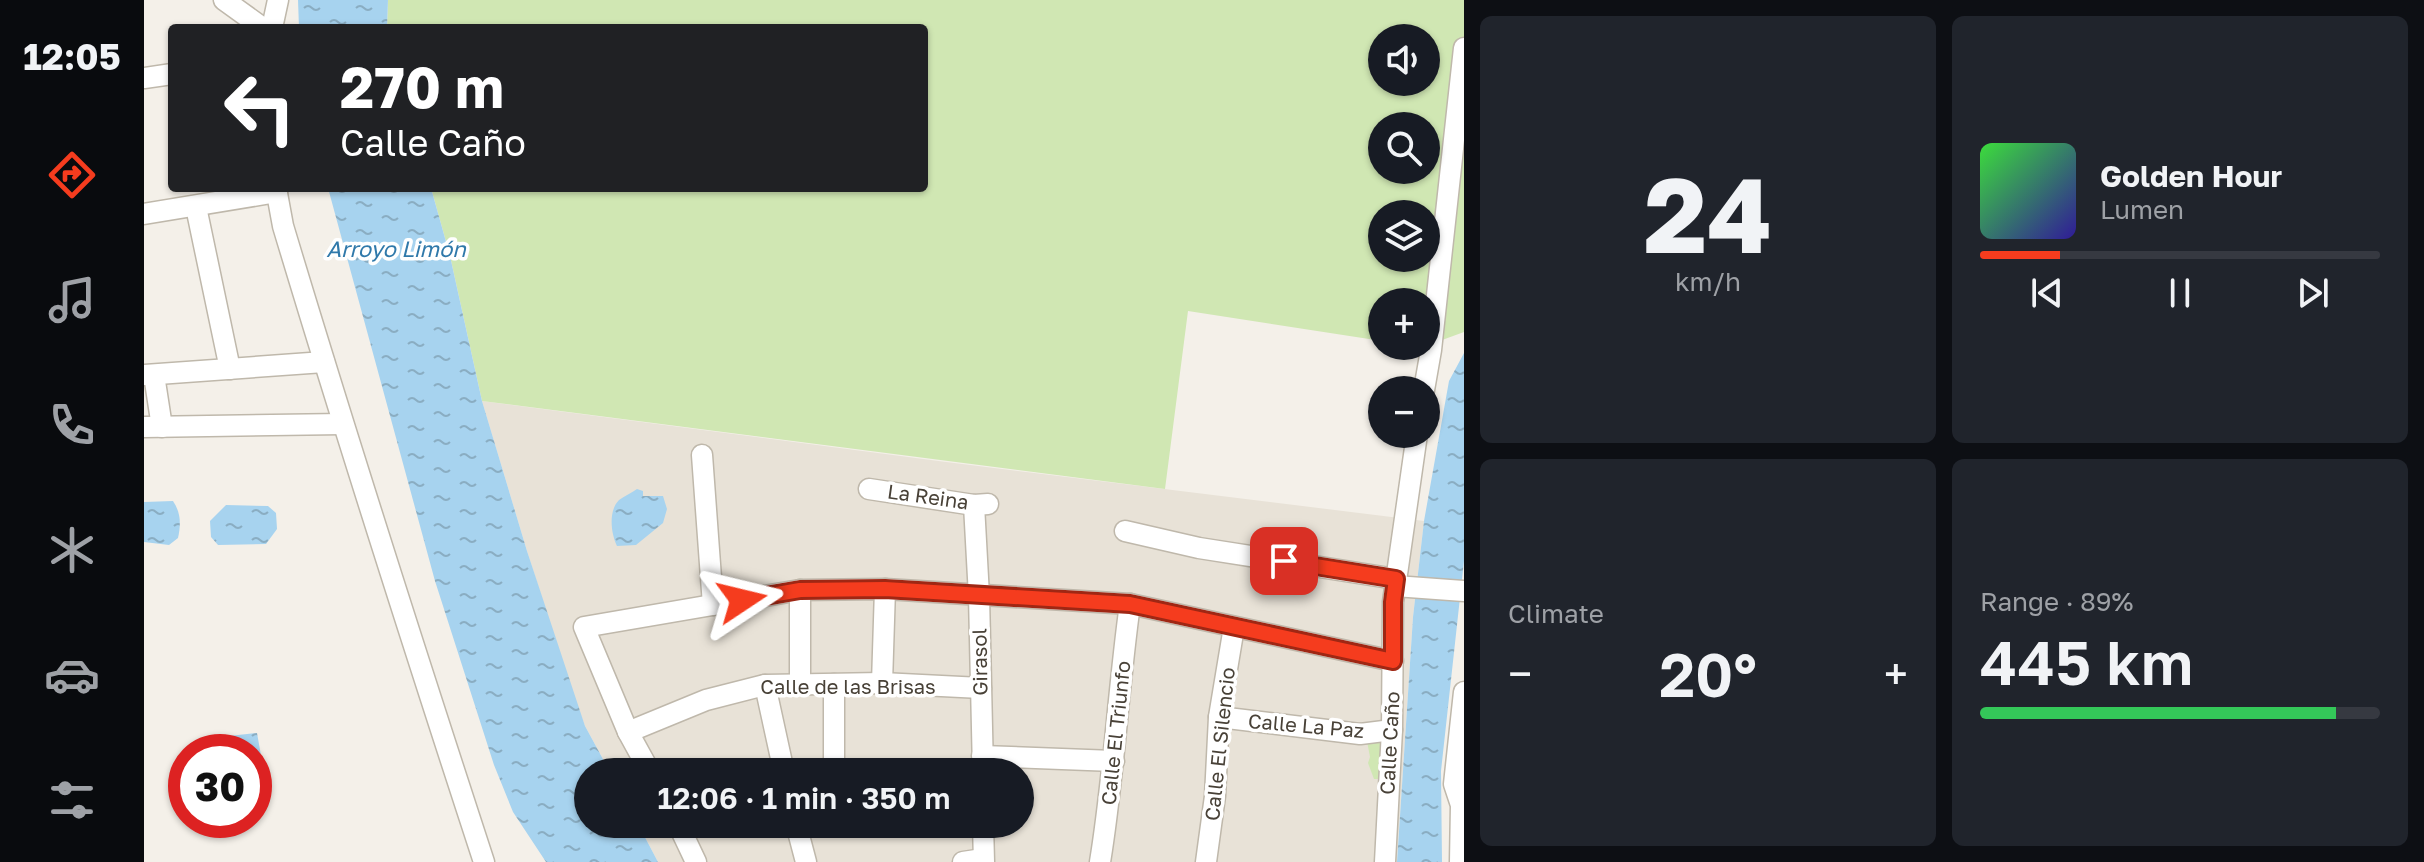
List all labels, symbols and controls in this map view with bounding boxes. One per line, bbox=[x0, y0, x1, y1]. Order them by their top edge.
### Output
map controls bbox=[1368, 24, 1440, 448]
button: sound bbox=[1368, 24, 1440, 96]
text: 12:05 bbox=[23, 35, 121, 78]
text: 270 m bbox=[340, 53, 504, 120]
icon: left bbox=[208, 56, 312, 160]
button: search bbox=[1368, 112, 1440, 184]
text: Calle Caño bbox=[340, 121, 526, 164]
icon: directions bbox=[44, 147, 100, 203]
text: 24 bbox=[1644, 151, 1772, 276]
text: Golden Hour bbox=[2100, 158, 2282, 194]
text: Lumen bbox=[2100, 194, 2184, 225]
button: layers bbox=[1368, 200, 1440, 272]
water label: Arroyo Limón bbox=[326, 235, 467, 262]
text: km/h bbox=[1675, 266, 1741, 297]
icon: previous bbox=[2025, 271, 2069, 315]
icon: pause bbox=[2158, 271, 2202, 315]
icon: next bbox=[2291, 271, 2335, 315]
icon: music bbox=[44, 272, 100, 328]
button: + bbox=[1368, 288, 1440, 360]
button: − bbox=[1368, 376, 1440, 448]
icon: phone bbox=[44, 397, 100, 453]
street label: La Reina bbox=[886, 478, 970, 514]
icon: climate bbox=[44, 522, 100, 578]
pin bbox=[1250, 527, 1318, 595]
icon: arrive bbox=[1262, 539, 1306, 583]
position arrow bbox=[700, 558, 784, 642]
text: Range · 89% bbox=[1980, 586, 2133, 617]
text: Climate bbox=[1508, 598, 1604, 629]
text: 445 km bbox=[1980, 626, 2193, 698]
street label: Girasol bbox=[966, 628, 992, 696]
text: 20° bbox=[1659, 638, 1757, 710]
icon: car bbox=[44, 647, 100, 703]
text: − bbox=[1508, 647, 1532, 700]
text: + bbox=[1884, 647, 1908, 700]
street label: Calle El Triunfo bbox=[1095, 660, 1135, 806]
street label: Calle El Silencio bbox=[1199, 666, 1239, 822]
street label: Calle de las Brisas bbox=[760, 674, 936, 698]
street label: Calle Caño bbox=[1374, 691, 1404, 795]
street label: Calle La Paz bbox=[1247, 708, 1365, 742]
speed limit sign: 30 bbox=[168, 734, 272, 838]
icon: filters bbox=[44, 772, 100, 828]
text: 12:06 · 1 min · 350 m bbox=[657, 780, 951, 816]

